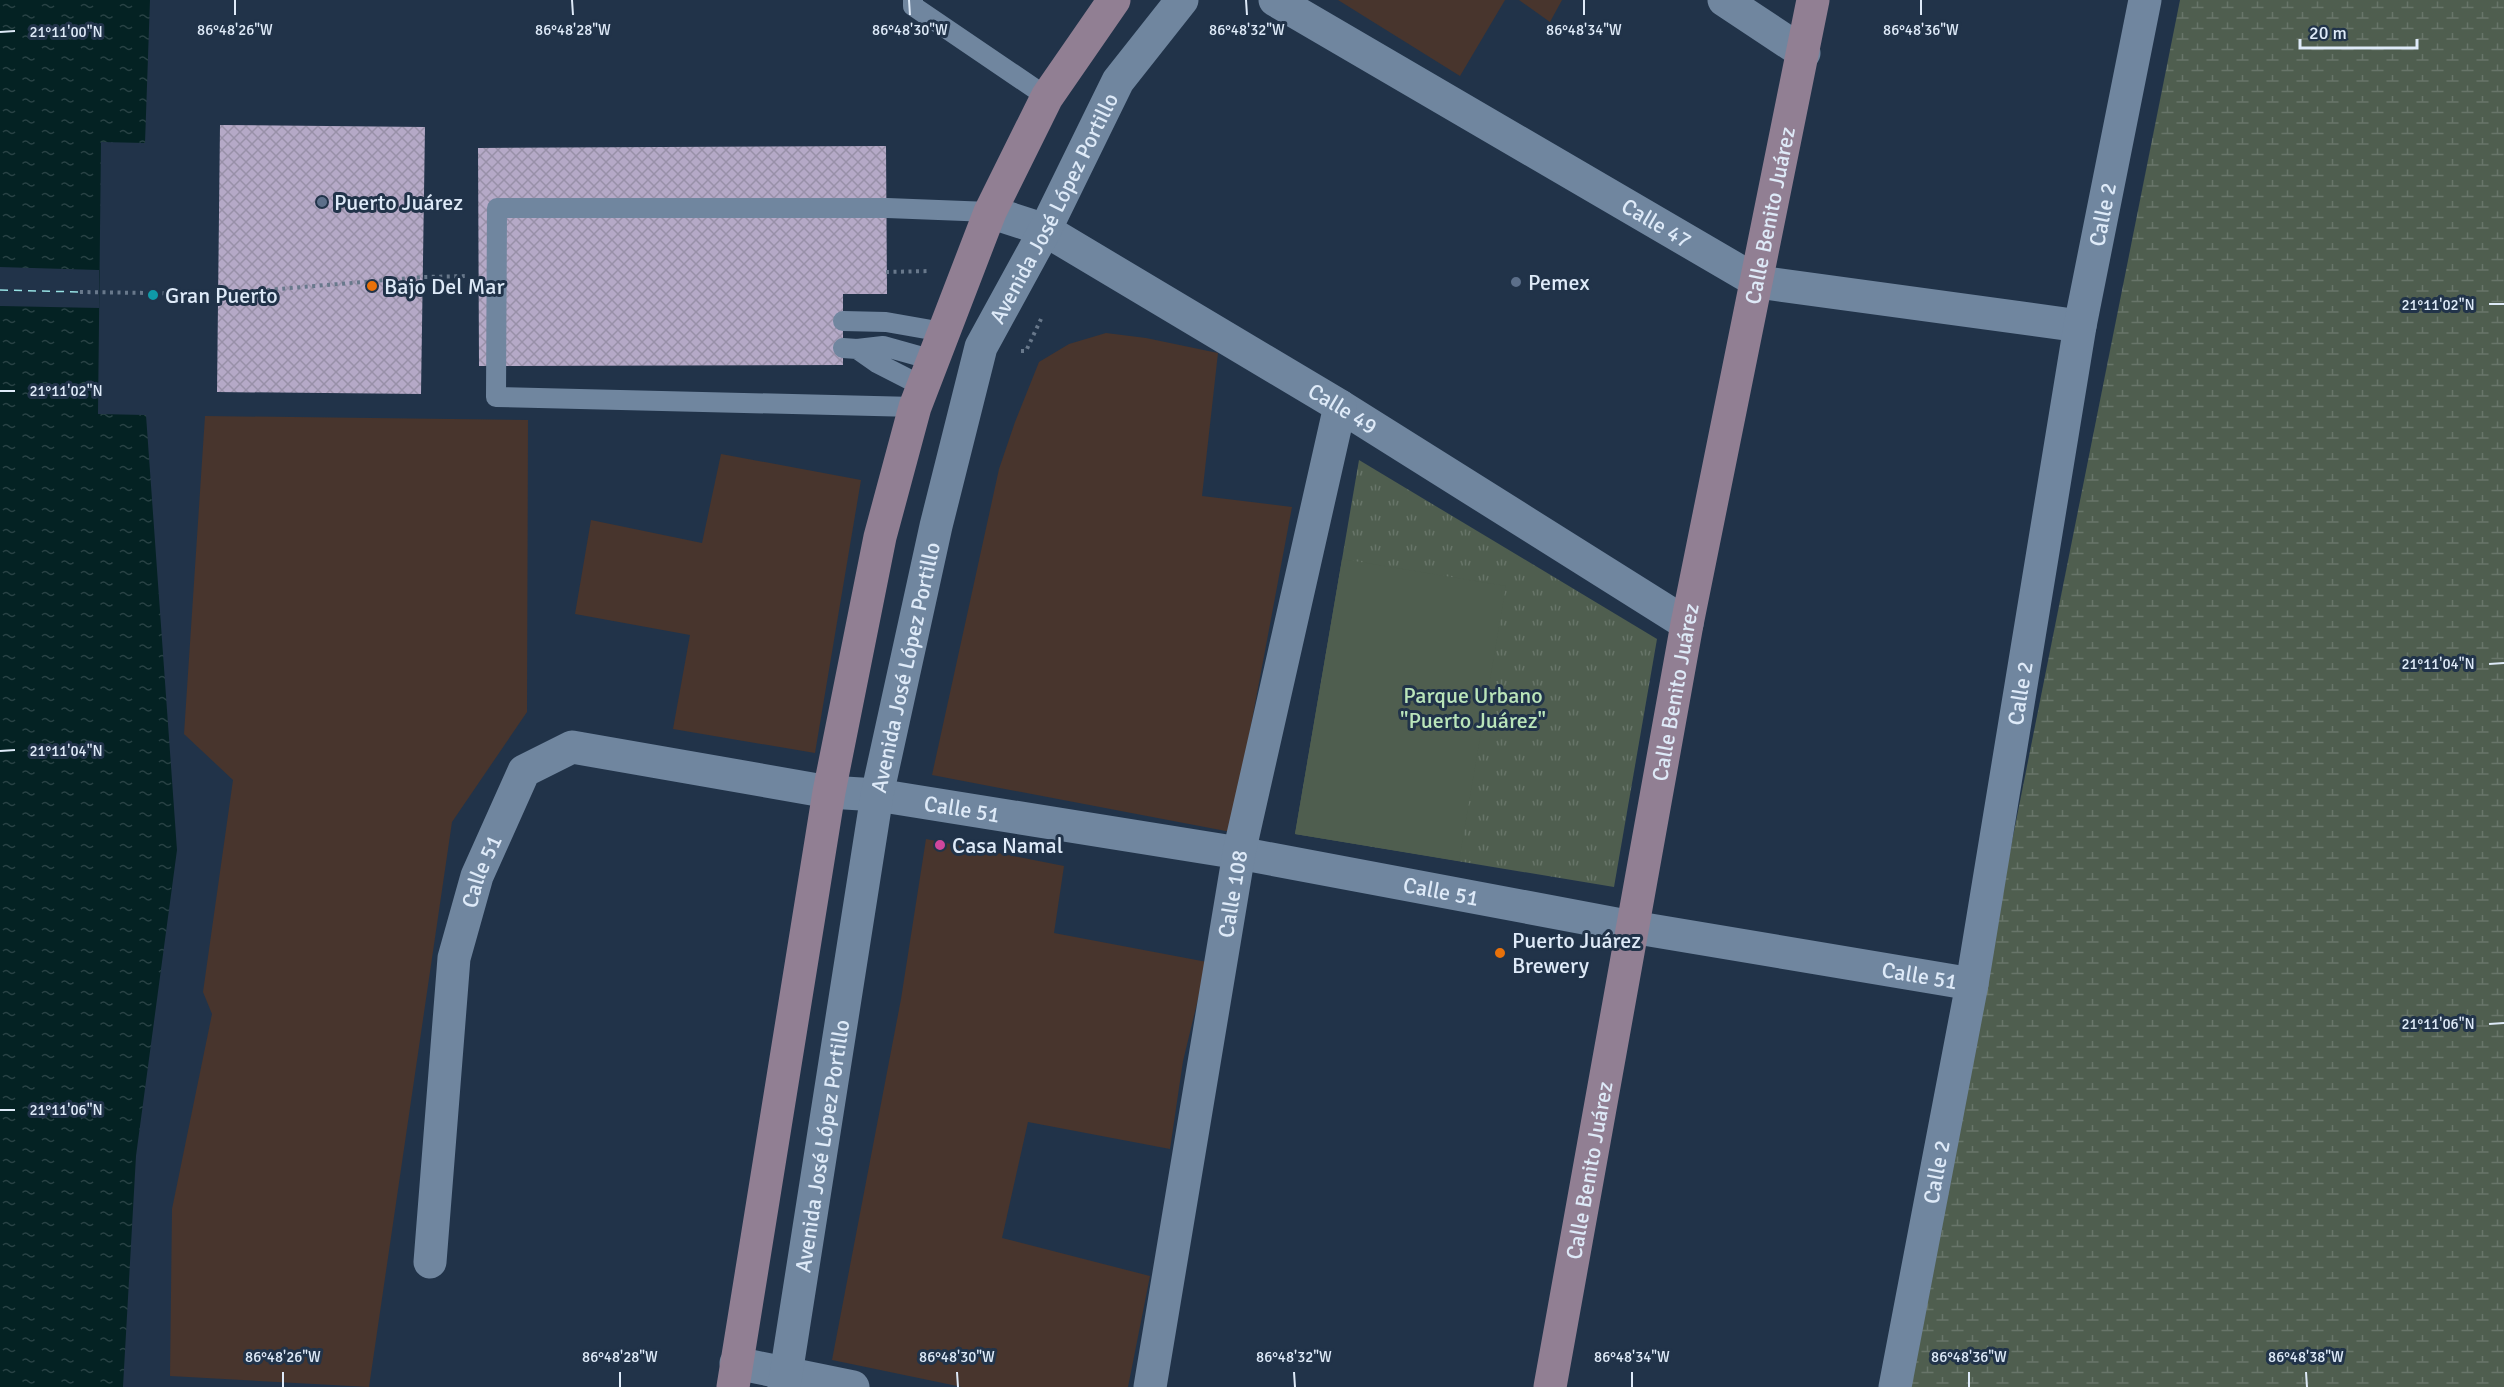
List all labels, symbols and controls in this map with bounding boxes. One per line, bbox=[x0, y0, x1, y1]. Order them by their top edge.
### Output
scale bar bbox=[2300, 12, 2417, 50]
text: 86°48'26"W bbox=[197, 21, 273, 39]
text: 86°48'28"W bbox=[535, 21, 611, 39]
text: 86°48'30"W bbox=[872, 21, 948, 39]
text: 86°48'32"W bbox=[1209, 21, 1285, 39]
text: 86°48'34"W bbox=[1546, 21, 1622, 39]
text: 86°48'36"W bbox=[1883, 21, 1959, 39]
text: 20 m bbox=[2309, 22, 2347, 44]
text: 21°11'00"N bbox=[29, 23, 103, 41]
street label: Avenida José López Portillo bbox=[983, 88, 1124, 328]
street label: Calle Benito Juárez bbox=[1738, 124, 1801, 306]
street label: Calle 2 bbox=[2083, 180, 2122, 249]
place label: Puerto Juárez bbox=[334, 189, 463, 216]
street label: Calle 47 bbox=[1617, 192, 1697, 254]
marker: Puerto Juárez bbox=[315, 195, 329, 209]
place label: Pemex bbox=[1528, 269, 1590, 296]
place label: Bajo Del Mar bbox=[384, 273, 504, 300]
marker: Pemex bbox=[1509, 275, 1523, 289]
marker: Bajo Del Mar bbox=[365, 279, 379, 293]
place label: Gran Puerto bbox=[165, 282, 278, 309]
marker: Gran Puerto bbox=[146, 288, 160, 302]
text: 21°11'02"N bbox=[2401, 296, 2475, 314]
street label: Calle 49 bbox=[1303, 377, 1383, 440]
text: 21°11'02"N bbox=[29, 382, 103, 400]
street label: Avenida José López Portillo bbox=[864, 540, 946, 795]
street label: Calle Benito Juárez bbox=[1646, 601, 1704, 783]
text: 21°11'04"N bbox=[2401, 655, 2475, 673]
street label: Calle 2 bbox=[2001, 659, 2038, 727]
park label: Parque Urbano "Puerto Juárez" bbox=[1400, 682, 1546, 734]
text: 21°11'04"N bbox=[29, 742, 103, 760]
street label: Calle 51 bbox=[922, 789, 1002, 828]
street label: Calle 51 bbox=[455, 830, 507, 911]
place label: Casa Namal bbox=[952, 832, 1063, 859]
marker: Casa Namal bbox=[933, 838, 947, 852]
street label: Calle 108 bbox=[1212, 848, 1253, 940]
street label: Calle 51 bbox=[1401, 871, 1481, 911]
place label: Puerto Juárez Brewery bbox=[1512, 927, 1641, 979]
marker: Puerto Juárez Brewery bbox=[1493, 946, 1507, 960]
street label: Calle 51 bbox=[1880, 956, 1960, 995]
text: 21°11'06"N bbox=[2401, 1015, 2475, 1033]
street label: Avenida José López Portillo bbox=[789, 1018, 855, 1274]
street label: Calle Benito Juárez bbox=[1560, 1079, 1618, 1262]
text: 21°11'06"N bbox=[29, 1101, 103, 1119]
street label: Calle 2 bbox=[1917, 1138, 1955, 1206]
text: 86°48'26"W bbox=[245, 1348, 321, 1366]
text: 86°48'28"W bbox=[582, 1348, 658, 1366]
text: 86°48'30"W bbox=[919, 1348, 995, 1366]
text: 86°48'32"W bbox=[1256, 1348, 1332, 1366]
text: 86°48'34"W bbox=[1594, 1348, 1670, 1366]
text: 86°48'36"W bbox=[1931, 1348, 2007, 1366]
text: 86°48'38"W bbox=[2268, 1348, 2344, 1366]

